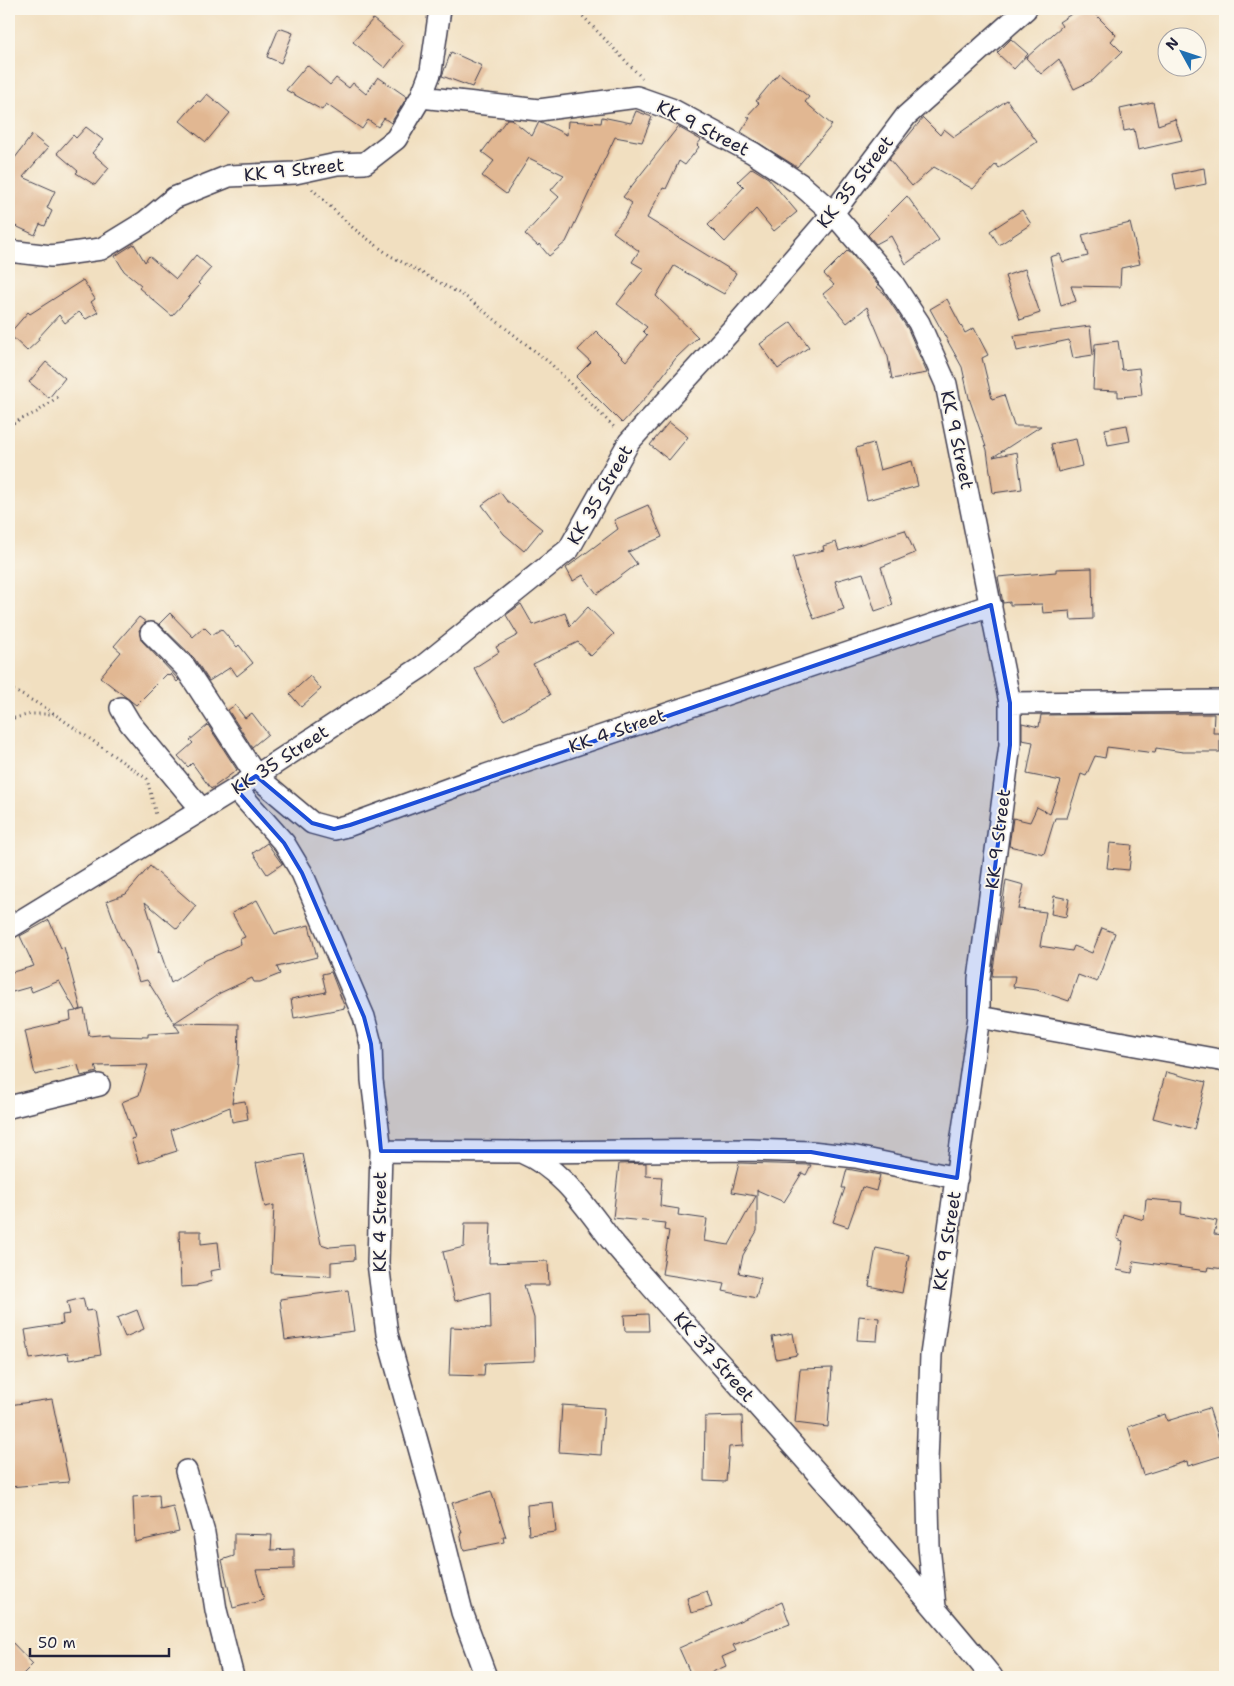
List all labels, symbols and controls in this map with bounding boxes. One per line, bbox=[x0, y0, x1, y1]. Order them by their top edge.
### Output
north arrow bbox=[1156, 28, 1206, 78]
text: N bbox=[1162, 34, 1183, 54]
street label: KK 9 Street bbox=[653, 94, 753, 162]
street label: KK 35 Street bbox=[811, 131, 899, 233]
street label: KK 9 Street bbox=[243, 153, 346, 187]
street label: KK 9 Street bbox=[935, 388, 979, 492]
street label: KK 35 Street bbox=[562, 441, 638, 549]
street label: KK 4 Street bbox=[565, 703, 669, 759]
street label: KK 35 Street bbox=[227, 720, 333, 800]
street label: KK 9 Street bbox=[980, 787, 1016, 891]
street label: KK 4 Street bbox=[368, 1171, 392, 1272]
street label: KK 9 Street bbox=[927, 1189, 967, 1293]
street label: KK 37 Street bbox=[668, 1307, 760, 1407]
scale bar bbox=[30, 1626, 169, 1658]
text: 50 m bbox=[38, 1633, 76, 1653]

